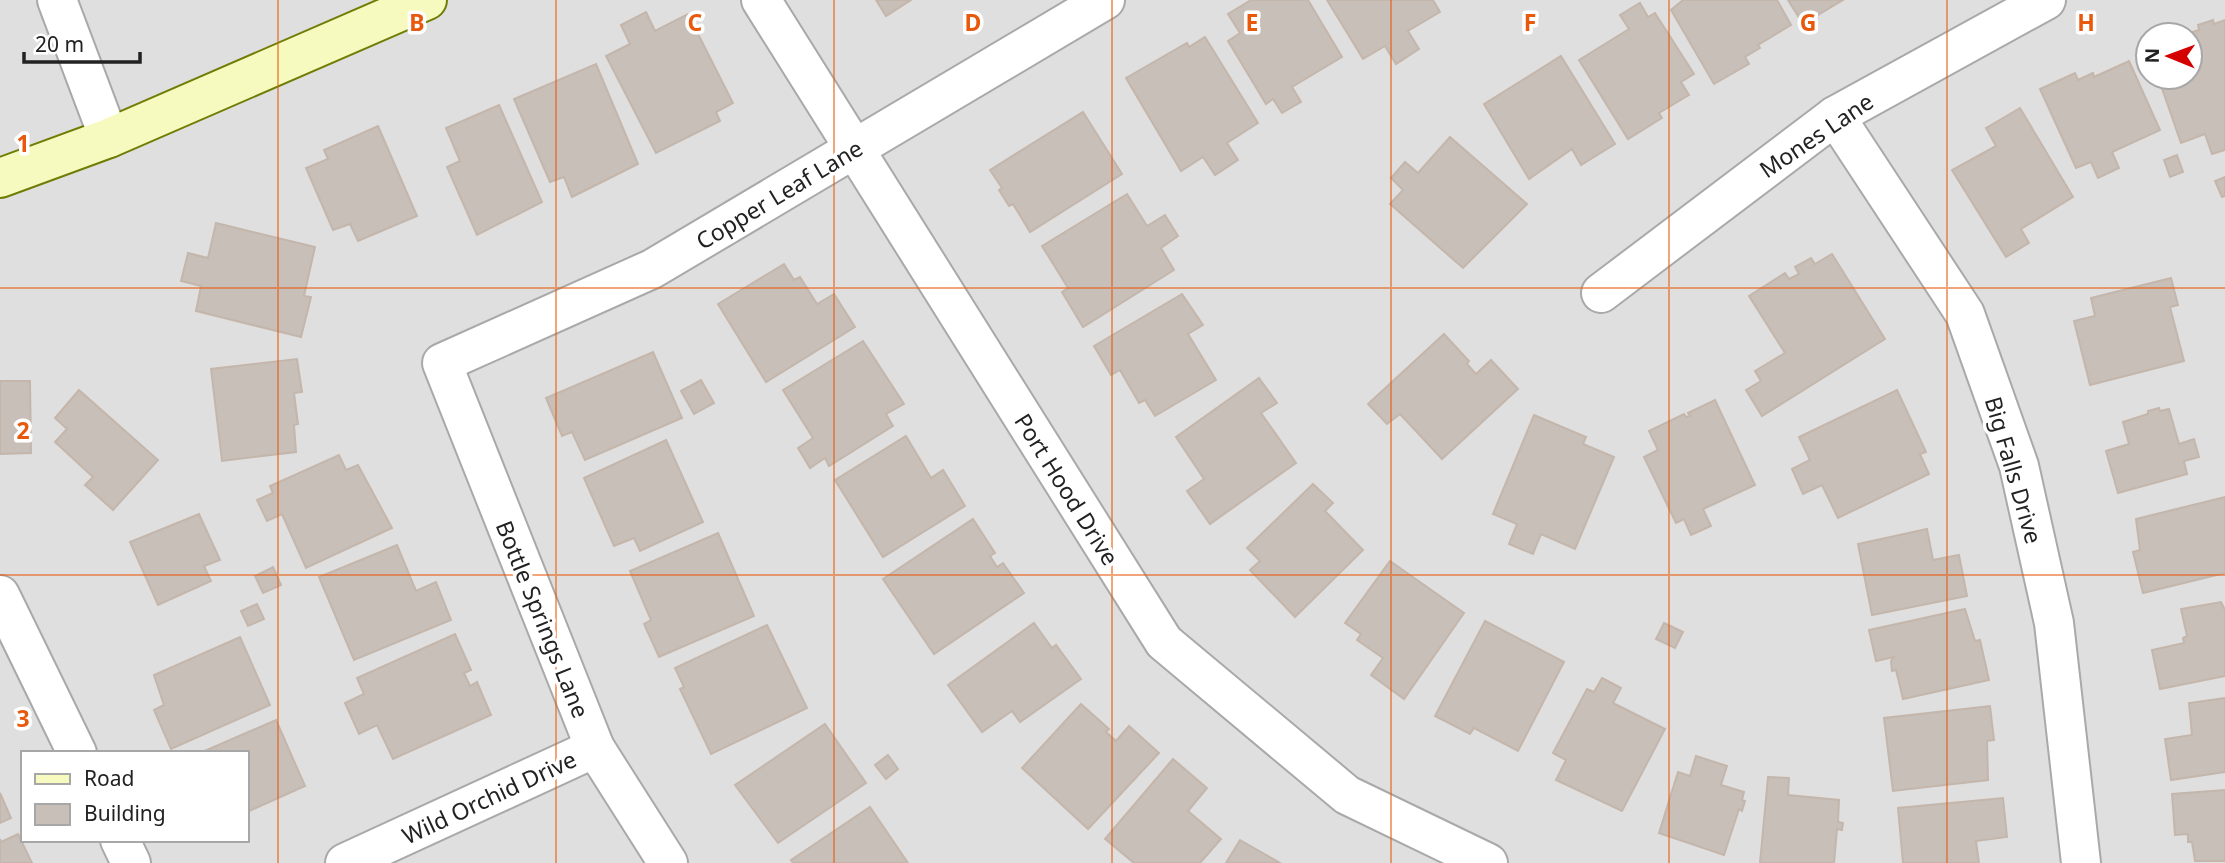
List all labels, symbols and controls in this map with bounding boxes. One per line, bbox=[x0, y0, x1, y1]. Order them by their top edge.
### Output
text: B bbox=[409, 6, 425, 38]
text: C bbox=[688, 6, 703, 38]
text: D bbox=[965, 6, 981, 38]
text: E bbox=[1246, 6, 1258, 38]
text: F bbox=[1524, 6, 1536, 38]
text: G bbox=[1800, 6, 1816, 38]
text: H bbox=[2077, 6, 2095, 38]
scale bar bbox=[24, 21, 140, 65]
north arrow bbox=[2134, 21, 2204, 91]
text: 20 m bbox=[35, 30, 84, 58]
text: N bbox=[2139, 48, 2165, 64]
street label: Mones Lane bbox=[1753, 85, 1879, 185]
text: 1 bbox=[16, 127, 30, 159]
street label: Copper Leaf Lane bbox=[690, 132, 868, 256]
street label: Big Falls Drive bbox=[1978, 393, 2050, 547]
street label: Port Hood Drive bbox=[1007, 407, 1127, 571]
text: 2 bbox=[16, 414, 30, 446]
street label: Bottle Springs Lane bbox=[489, 516, 597, 722]
text: 3 bbox=[16, 702, 30, 734]
street label: Wild Orchid Drive bbox=[397, 743, 581, 851]
legend bbox=[21, 751, 248, 842]
text: Road bbox=[84, 764, 134, 792]
text: Building bbox=[84, 799, 166, 827]

